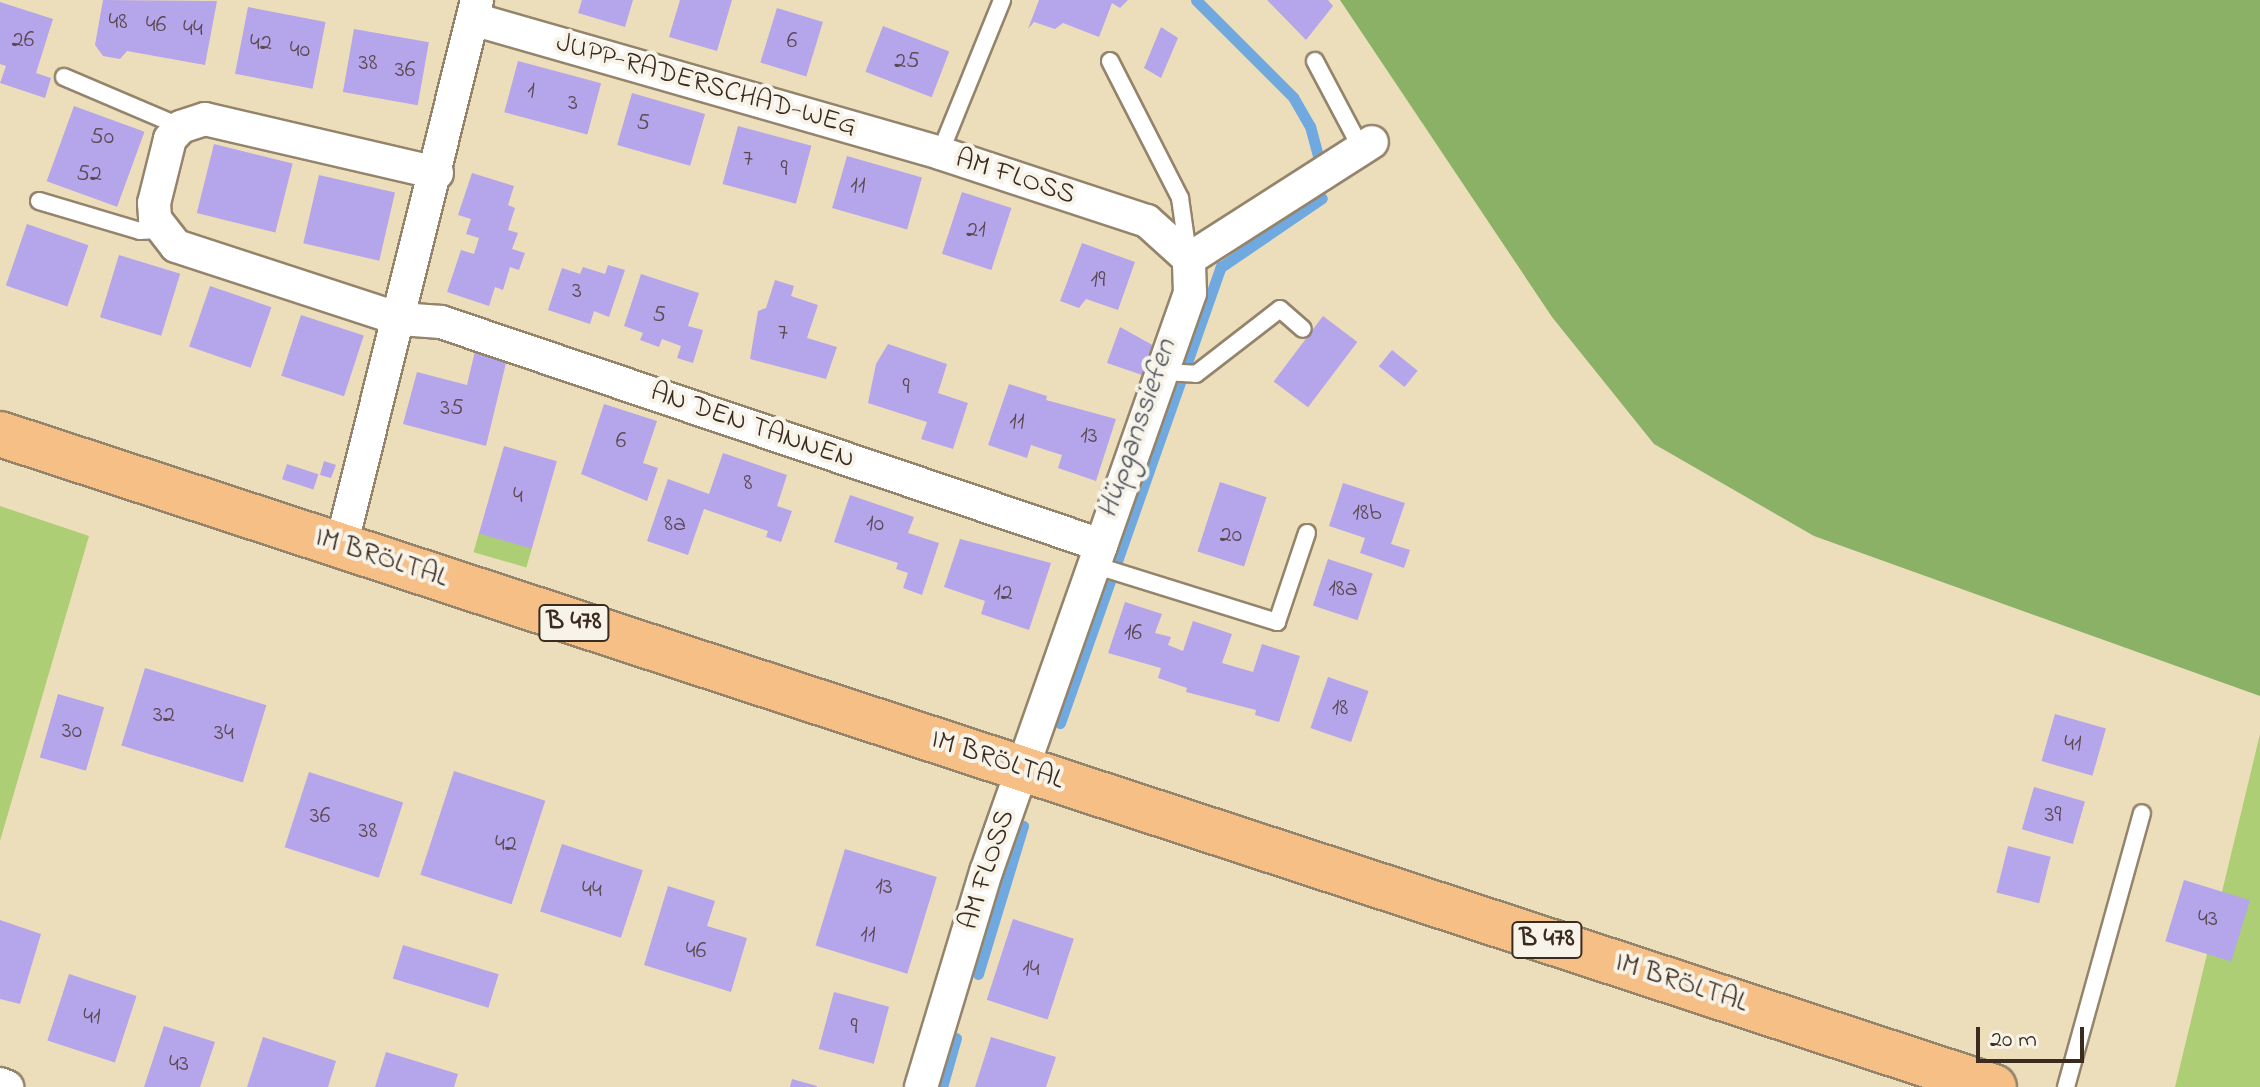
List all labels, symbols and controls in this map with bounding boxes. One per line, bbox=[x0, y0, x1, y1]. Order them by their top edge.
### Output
house number: 48 bbox=[109, 9, 127, 37]
house number: 46 bbox=[146, 12, 166, 40]
house number: 44 bbox=[183, 16, 203, 44]
house number: 26 bbox=[12, 27, 34, 55]
street label: JUPP-RADERSCHAD-WEG bbox=[552, 27, 860, 145]
house number: 6 bbox=[787, 28, 797, 56]
house number: 42 bbox=[250, 30, 272, 58]
house number: 40 bbox=[290, 37, 310, 65]
house number: 25 bbox=[894, 48, 920, 76]
house number: 38 bbox=[359, 50, 377, 78]
house number: 36 bbox=[395, 57, 415, 85]
house number: 1 bbox=[527, 78, 535, 106]
house number: 3 bbox=[568, 90, 578, 118]
house number: 5 bbox=[636, 110, 650, 138]
house number: 50 bbox=[90, 124, 114, 152]
street label: AM FLOSS bbox=[951, 143, 1079, 213]
house number: 7 bbox=[743, 146, 753, 174]
house number: 9 bbox=[780, 156, 788, 184]
house number: 52 bbox=[76, 161, 102, 189]
house number: 11 bbox=[850, 173, 866, 201]
house number: 21 bbox=[966, 217, 986, 245]
house number: 19 bbox=[1091, 267, 1105, 295]
house number: 3 bbox=[572, 278, 582, 306]
house number: 5 bbox=[652, 302, 666, 330]
house number: 7 bbox=[778, 320, 788, 348]
water label: Hüpganssiefen bbox=[1091, 335, 1185, 523]
house number: 9 bbox=[902, 374, 910, 402]
street label: AN DEN TANNEN bbox=[646, 376, 858, 478]
house number: 35 bbox=[440, 395, 464, 423]
house number: 11 bbox=[1009, 409, 1025, 437]
house number: 13 bbox=[1080, 423, 1098, 451]
house number: 6 bbox=[616, 428, 626, 456]
house number: 8 bbox=[744, 470, 752, 498]
house number: 4 bbox=[513, 483, 523, 511]
house number: 18b bbox=[1352, 500, 1382, 528]
house number: 8a bbox=[664, 511, 686, 539]
house number: 10 bbox=[866, 511, 884, 539]
street label: IM BRÖLTAL bbox=[310, 522, 452, 596]
house number: 20 bbox=[1220, 522, 1242, 550]
house number: 18a bbox=[1328, 576, 1358, 604]
house number: 12 bbox=[993, 580, 1013, 608]
road number: B 478 bbox=[538, 601, 610, 645]
house number: 16 bbox=[1124, 620, 1142, 648]
house number: 18 bbox=[1332, 695, 1348, 723]
house number: 32 bbox=[153, 702, 175, 730]
house number: 30 bbox=[62, 718, 82, 746]
house number: 34 bbox=[214, 720, 234, 748]
street label: IM BRÖLTAL bbox=[926, 724, 1068, 798]
house number: 41 bbox=[2064, 731, 2082, 759]
house number: 39 bbox=[2044, 802, 2062, 830]
house number: 36 bbox=[310, 803, 330, 831]
street label: AM FLOSS bbox=[953, 806, 1023, 934]
house number: 38 bbox=[359, 818, 377, 846]
house number: 42 bbox=[495, 831, 517, 859]
house number: 13 bbox=[875, 874, 893, 902]
house number: 44 bbox=[582, 877, 602, 905]
house number: 43 bbox=[2198, 906, 2218, 934]
road number: B 478 bbox=[1511, 918, 1583, 962]
house number: 11 bbox=[860, 922, 876, 950]
house number: 46 bbox=[686, 938, 706, 966]
street label: IM BRÖLTAL bbox=[1610, 947, 1752, 1021]
house number: 14 bbox=[1022, 956, 1040, 984]
house number: 41 bbox=[83, 1004, 101, 1032]
scale bar bbox=[1980, 1011, 2088, 1061]
house number: 9 bbox=[850, 1014, 858, 1042]
text: 20 m bbox=[1990, 1023, 2037, 1058]
house number: 43 bbox=[169, 1051, 189, 1079]

